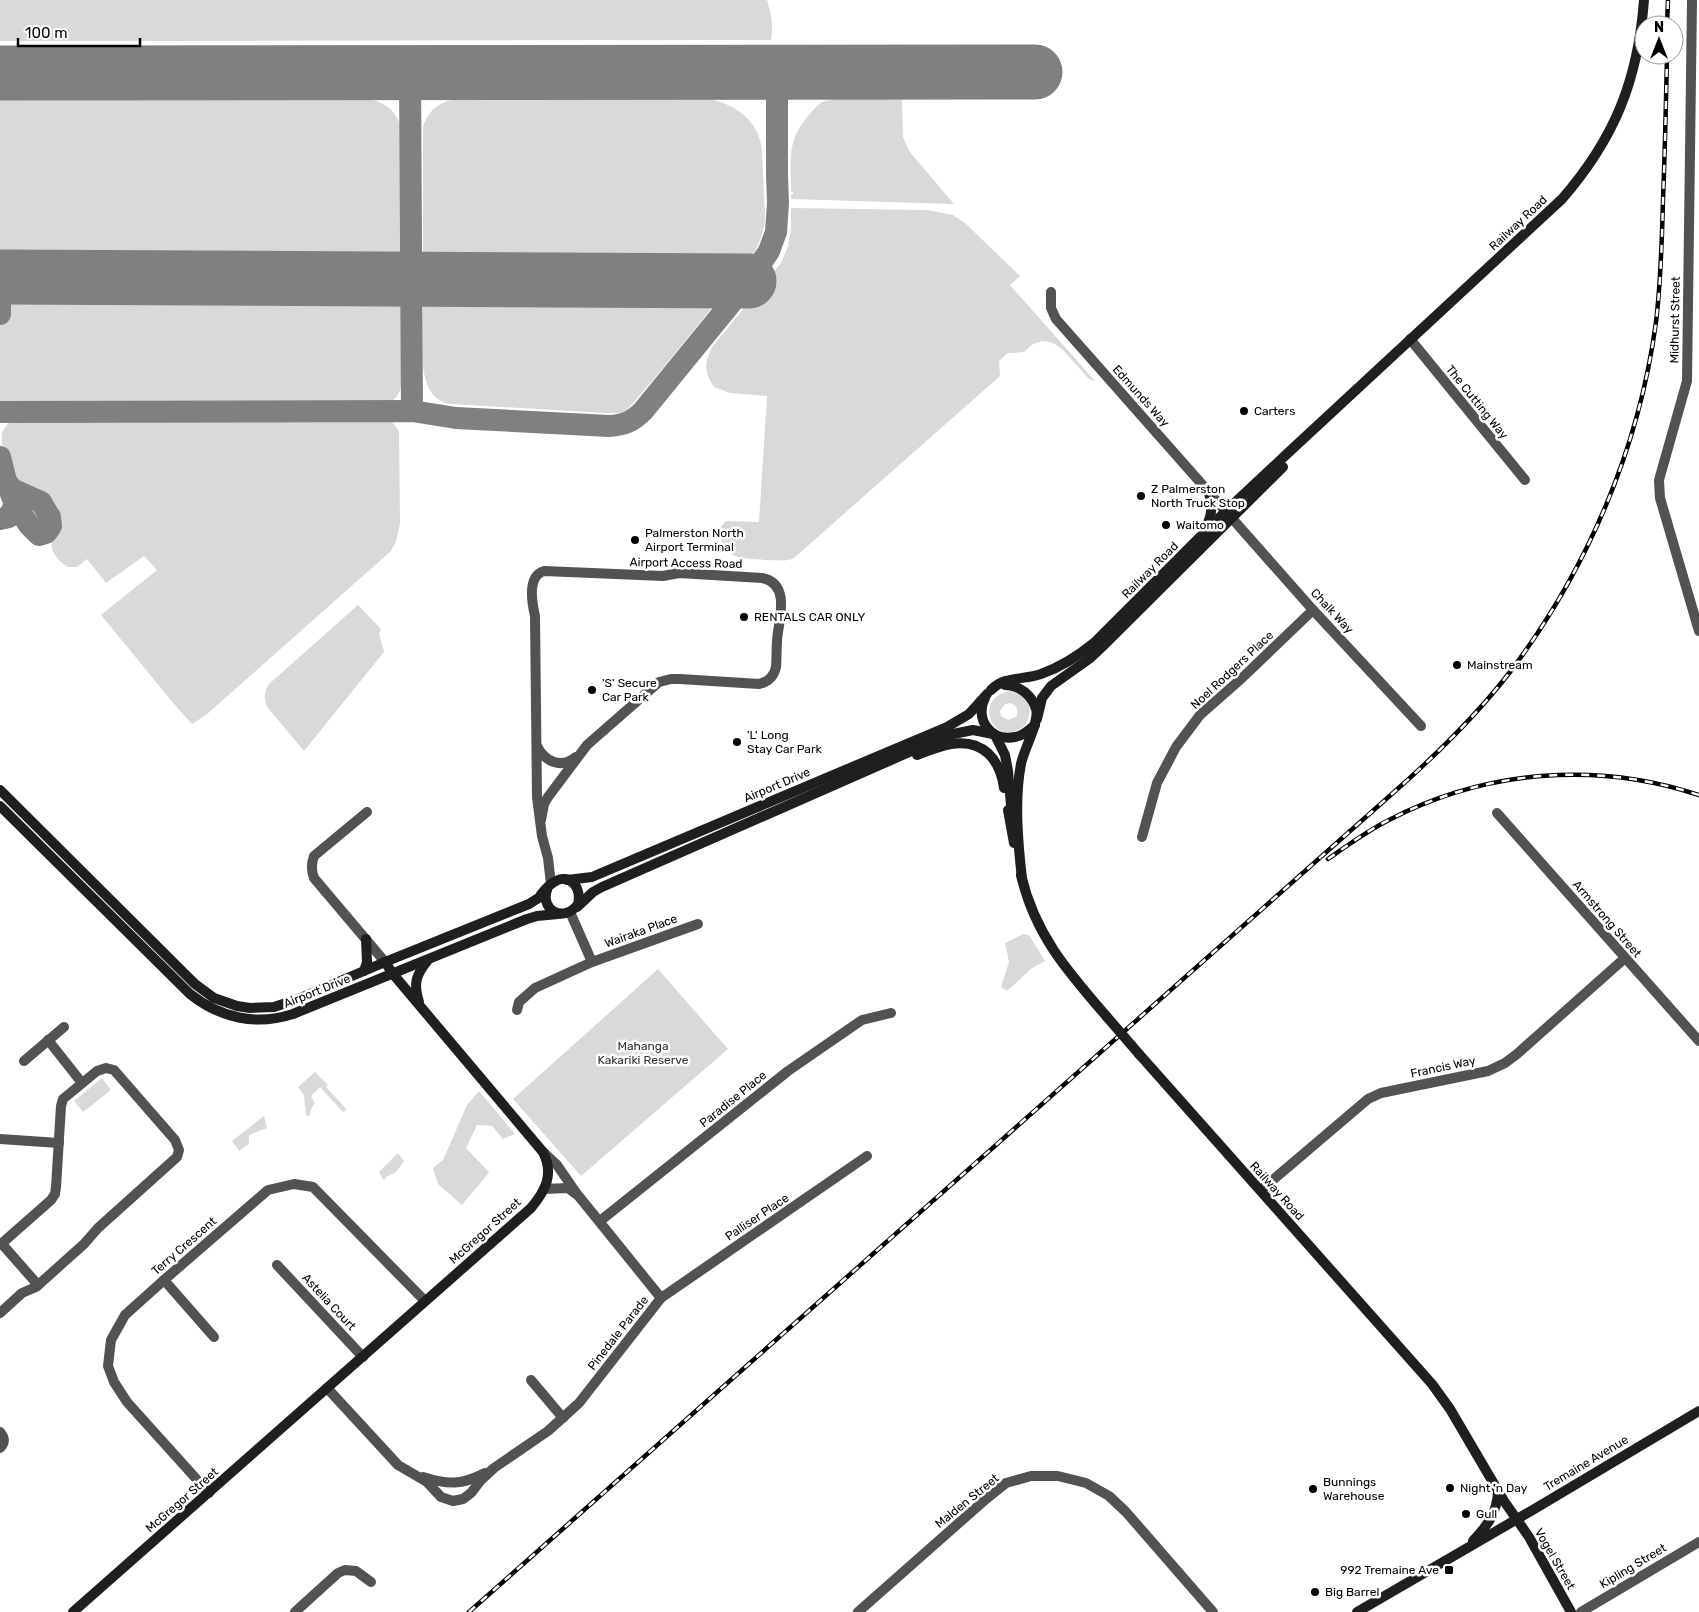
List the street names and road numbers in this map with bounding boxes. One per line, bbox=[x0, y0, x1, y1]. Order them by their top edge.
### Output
street label: Railway Road bbox=[1486, 193, 1550, 253]
street label: Midhurst Street bbox=[1667, 276, 1683, 364]
street label: Edmunds Way bbox=[1110, 362, 1173, 430]
street label: The Cutting Way bbox=[1443, 362, 1511, 442]
street label: Railway Road bbox=[1119, 539, 1181, 601]
street label: Airport Access Road bbox=[629, 555, 743, 571]
street label: Chalk Way bbox=[1308, 586, 1357, 637]
street label: Noel Rodgers Place bbox=[1188, 628, 1276, 712]
street label: Airport Drive bbox=[742, 765, 812, 805]
street label: Armstrong Street bbox=[1570, 878, 1644, 961]
street label: Wairaka Place bbox=[603, 911, 679, 951]
street label: Airport Drive bbox=[282, 971, 353, 1011]
street label: Francis Way bbox=[1409, 1053, 1477, 1081]
street label: Paradise Place bbox=[697, 1068, 769, 1130]
street label: Railway Road bbox=[1247, 1159, 1307, 1223]
street label: Palliser Place bbox=[723, 1190, 792, 1243]
street label: McGregor Street bbox=[446, 1195, 524, 1267]
street label: Terry Crescent bbox=[149, 1214, 220, 1278]
street label: Astelia Court bbox=[299, 1271, 359, 1333]
street label: Pinedale Parade bbox=[585, 1293, 651, 1373]
street label: Tremaine Avenue bbox=[1541, 1432, 1631, 1494]
street label: McGregor Street bbox=[143, 1465, 221, 1535]
street label: Malden Street bbox=[932, 1471, 1002, 1531]
street label: Vogel Street bbox=[1532, 1526, 1578, 1592]
street label: Kipling Street bbox=[1597, 1540, 1669, 1591]

